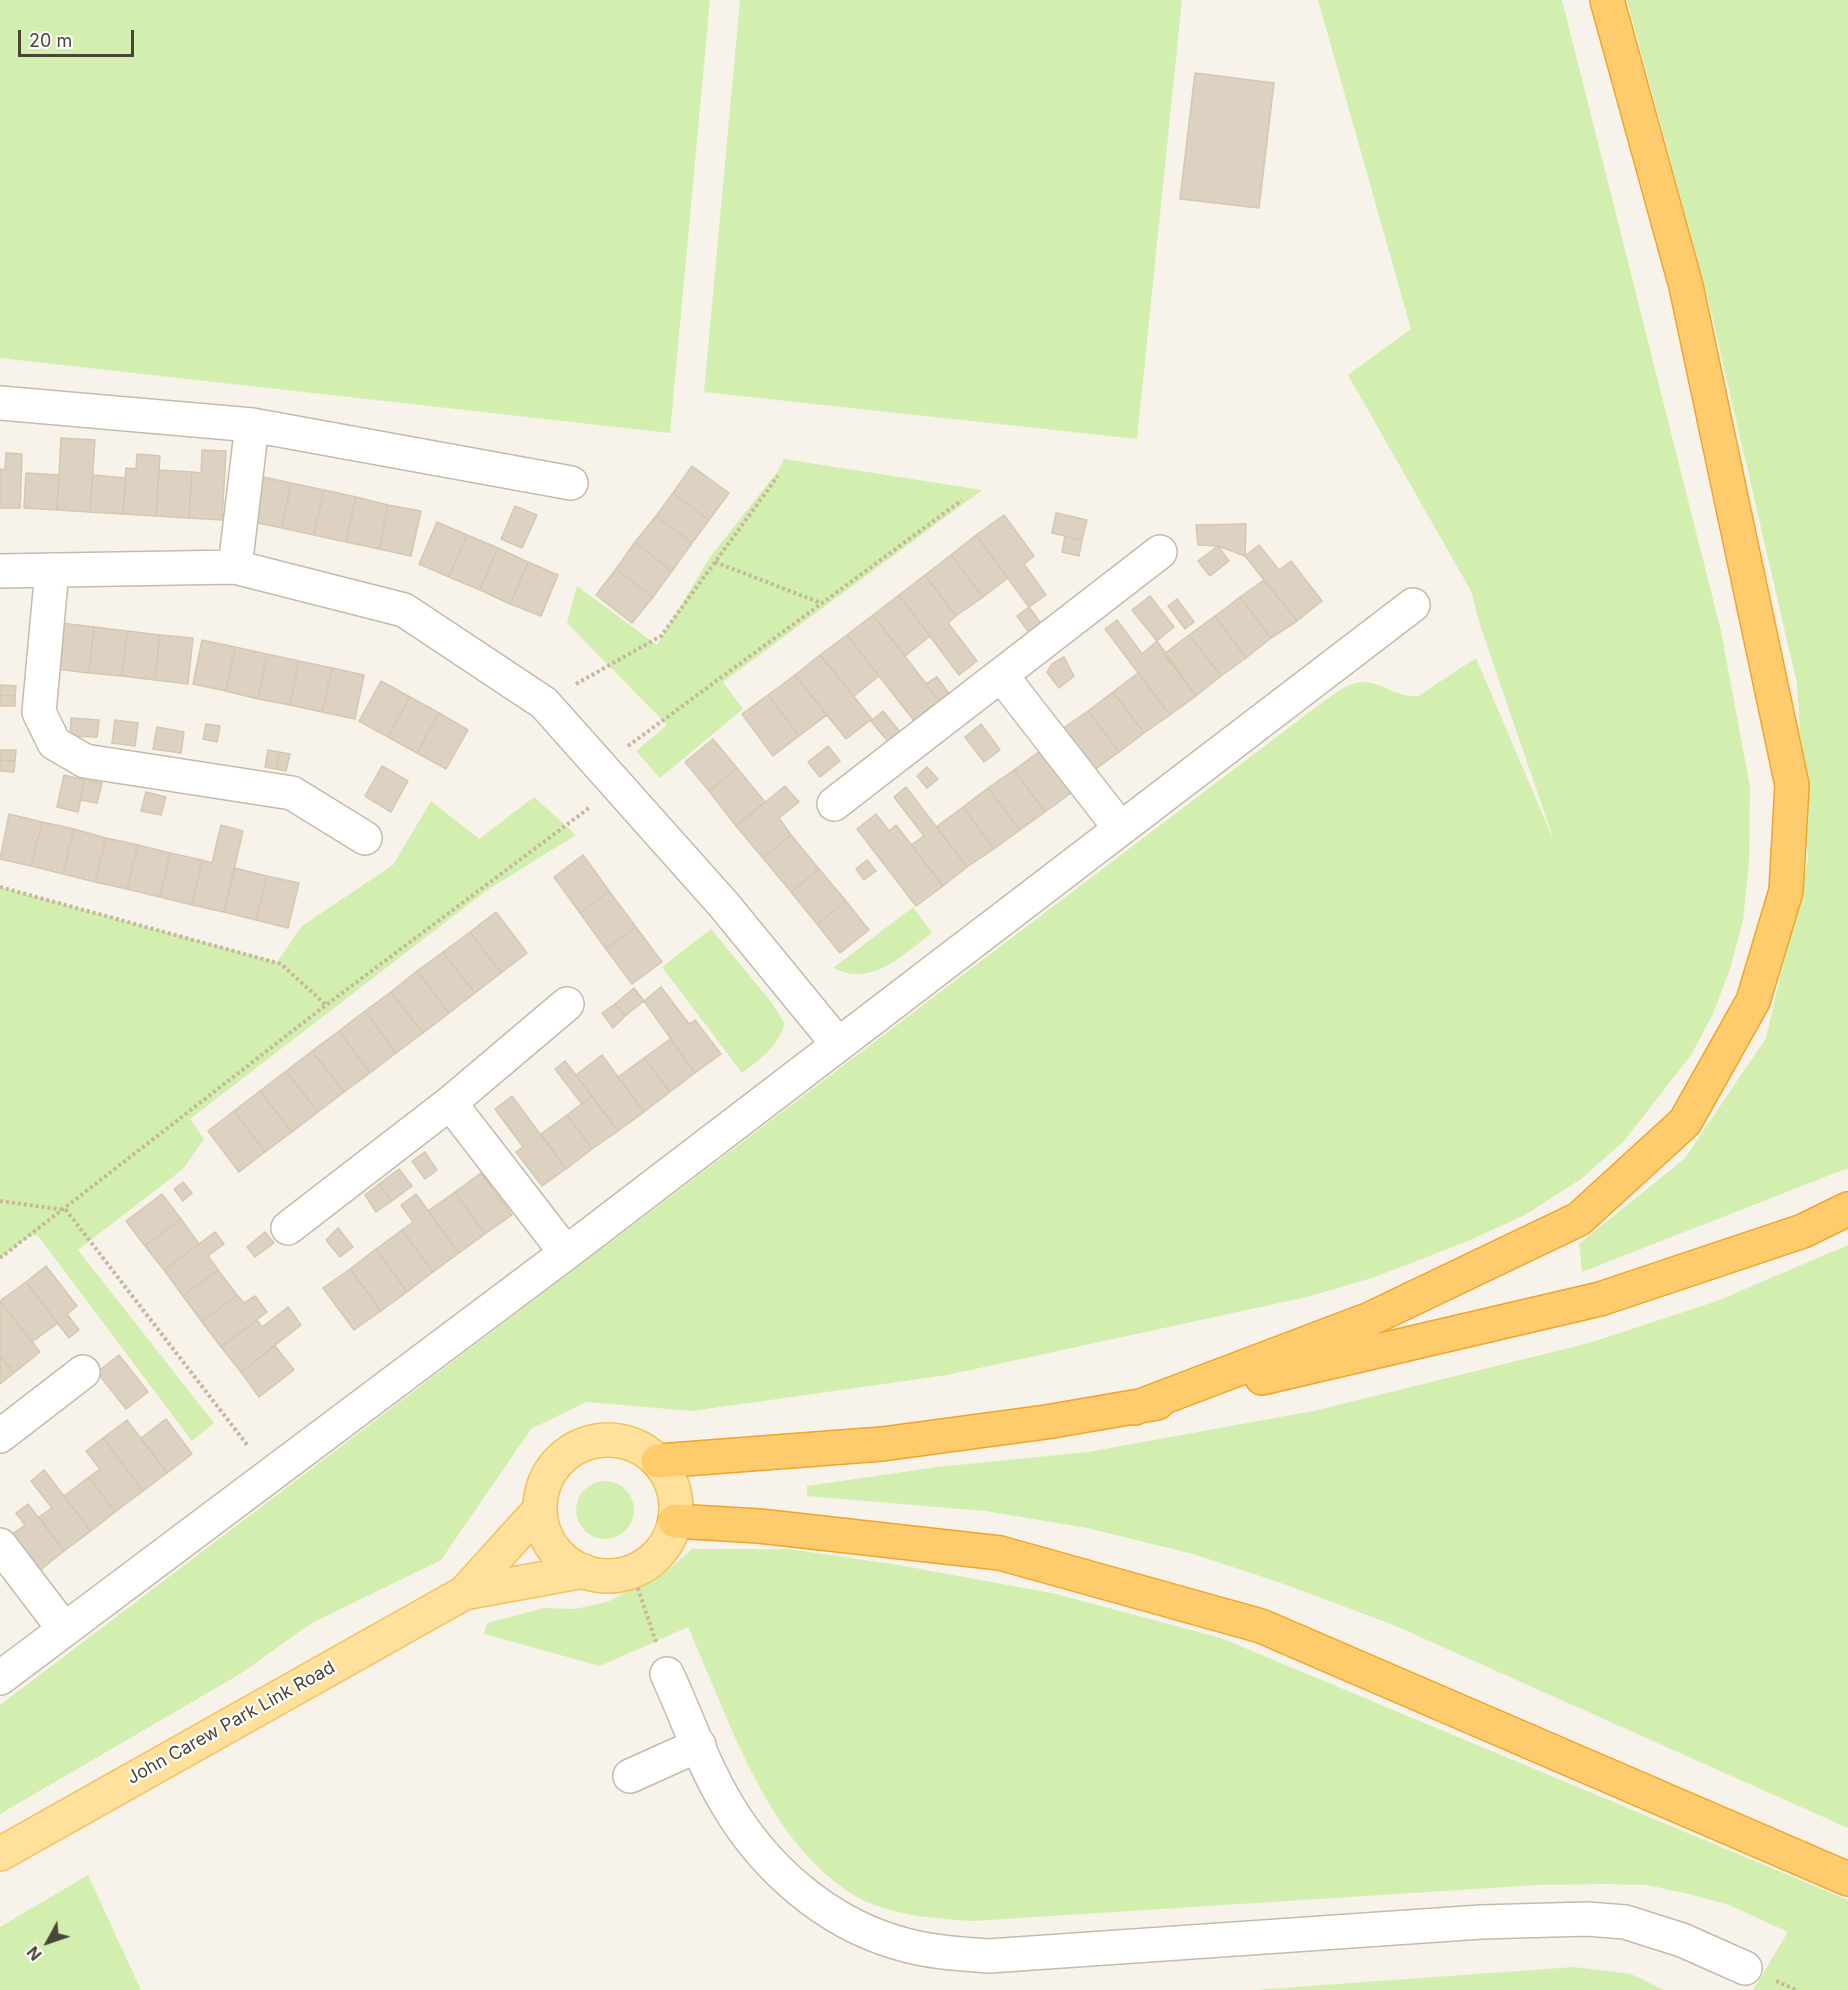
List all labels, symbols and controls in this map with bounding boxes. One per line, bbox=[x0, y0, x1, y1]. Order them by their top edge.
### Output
scale bar bbox=[21, 18, 136, 56]
text: 20 m bbox=[29, 30, 72, 51]
street label: John Carew Park Link Road bbox=[123, 1657, 339, 1789]
north arrow bbox=[18, 1912, 78, 1972]
text: N bbox=[23, 1942, 46, 1965]

